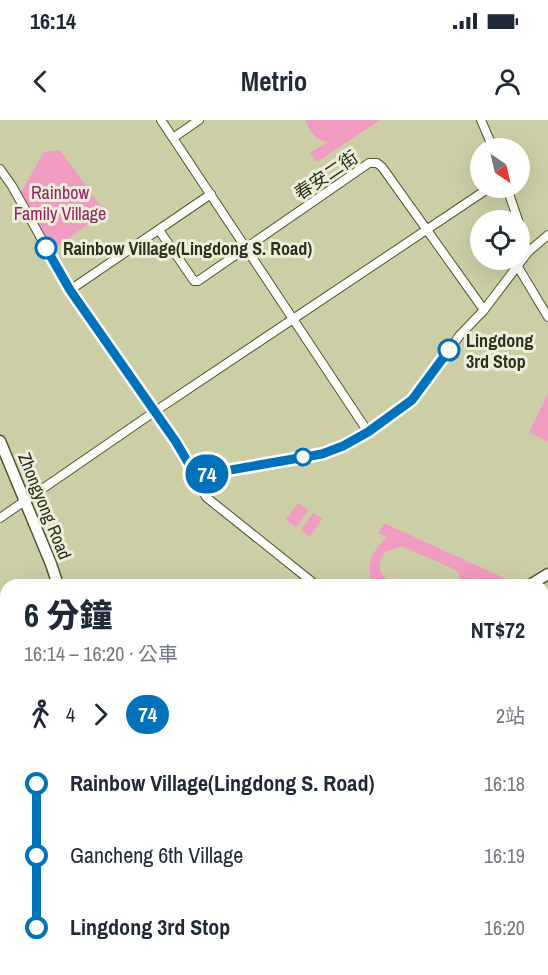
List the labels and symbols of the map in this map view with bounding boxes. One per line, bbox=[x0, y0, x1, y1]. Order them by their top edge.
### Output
north arrow bbox=[470, 138, 530, 198]
street label: 春安二街 bbox=[289, 145, 363, 205]
park label: Rainbow Family Village bbox=[14, 180, 106, 226]
place label: Rainbow Village(Lingdong S. Road) bbox=[63, 236, 312, 261]
marker: Rainbow Village(Lingdong S. Road) bbox=[35, 237, 57, 259]
place label: Lingdong 3rd Stop bbox=[466, 328, 533, 374]
marker: Lingdong 3rd Stop bbox=[438, 339, 460, 361]
unlabelled marker bbox=[294, 448, 312, 466]
street label: Zhongyong Road bbox=[12, 449, 78, 563]
line badge: 74 bbox=[180, 454, 234, 494]

